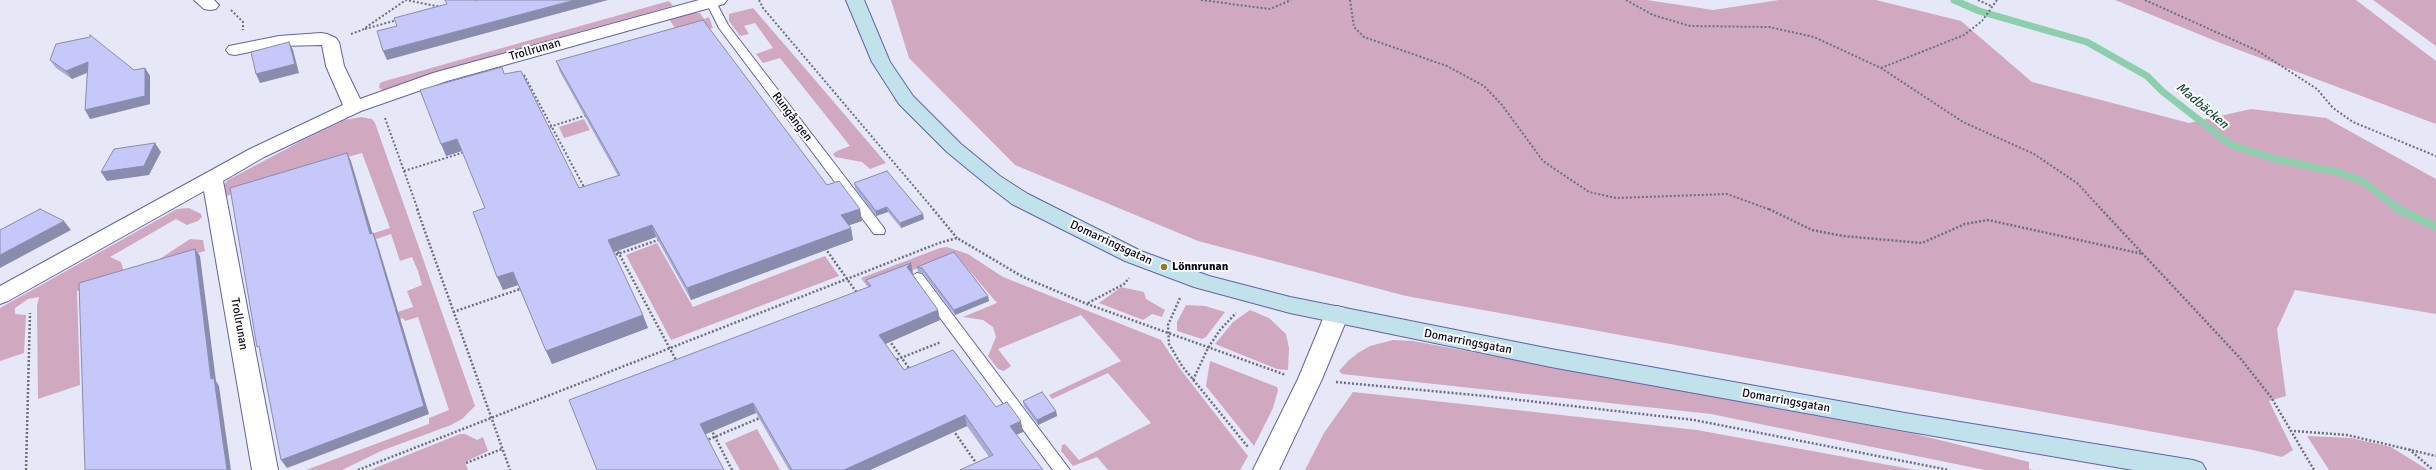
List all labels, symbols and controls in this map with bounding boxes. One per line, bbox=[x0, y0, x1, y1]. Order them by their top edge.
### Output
street label: Trollrunan bbox=[508, 36, 562, 64]
water label: Madbäcken bbox=[2173, 80, 2231, 132]
street label: Rungången bbox=[769, 90, 815, 144]
street label: Domarringsgatan bbox=[1068, 218, 1154, 268]
place label: Lönnrunan bbox=[1172, 260, 1228, 274]
marker: Lönnrunan bbox=[1159, 262, 1169, 272]
street label: Trollrunan bbox=[227, 297, 251, 351]
street label: Domarringsgatan bbox=[1423, 326, 1513, 358]
street label: Domarringsgatan bbox=[1741, 386, 1831, 416]

